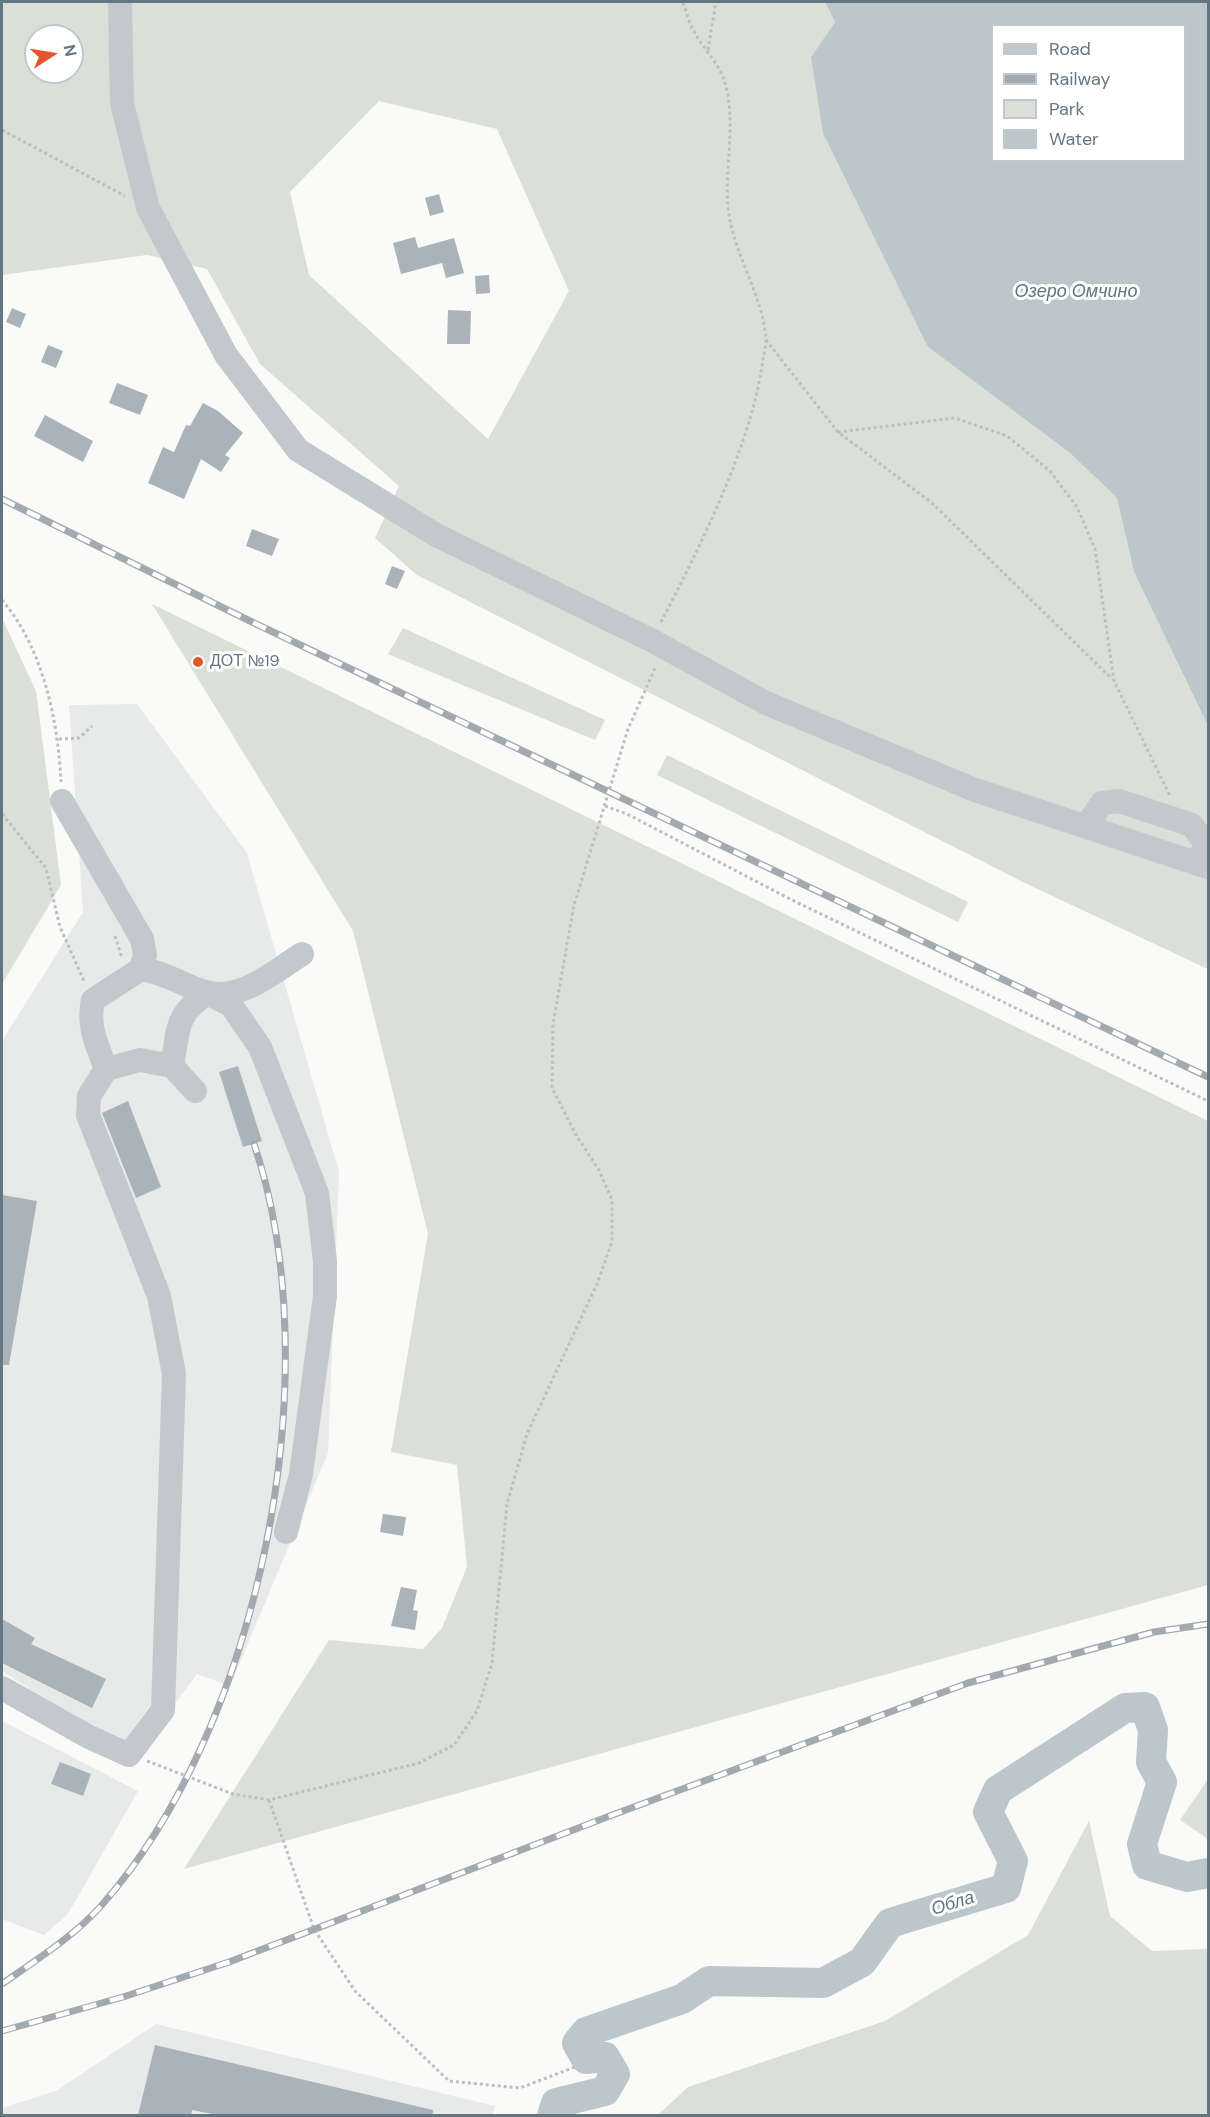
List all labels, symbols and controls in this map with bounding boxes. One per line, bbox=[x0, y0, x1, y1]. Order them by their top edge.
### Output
north arrow bbox=[24, 24, 84, 84]
legend bbox=[991, 24, 1186, 162]
text: Road bbox=[1049, 37, 1091, 61]
text: N bbox=[59, 43, 82, 58]
text: Railway bbox=[1049, 67, 1111, 91]
text: Park bbox=[1049, 97, 1085, 121]
text: Water bbox=[1049, 127, 1099, 151]
water label: Озеро Омчино bbox=[1015, 281, 1137, 303]
place label: ДОТ №19 bbox=[210, 652, 280, 672]
marker: ДОТ №19 bbox=[191, 655, 205, 669]
water label: Обла bbox=[929, 1887, 977, 1921]

